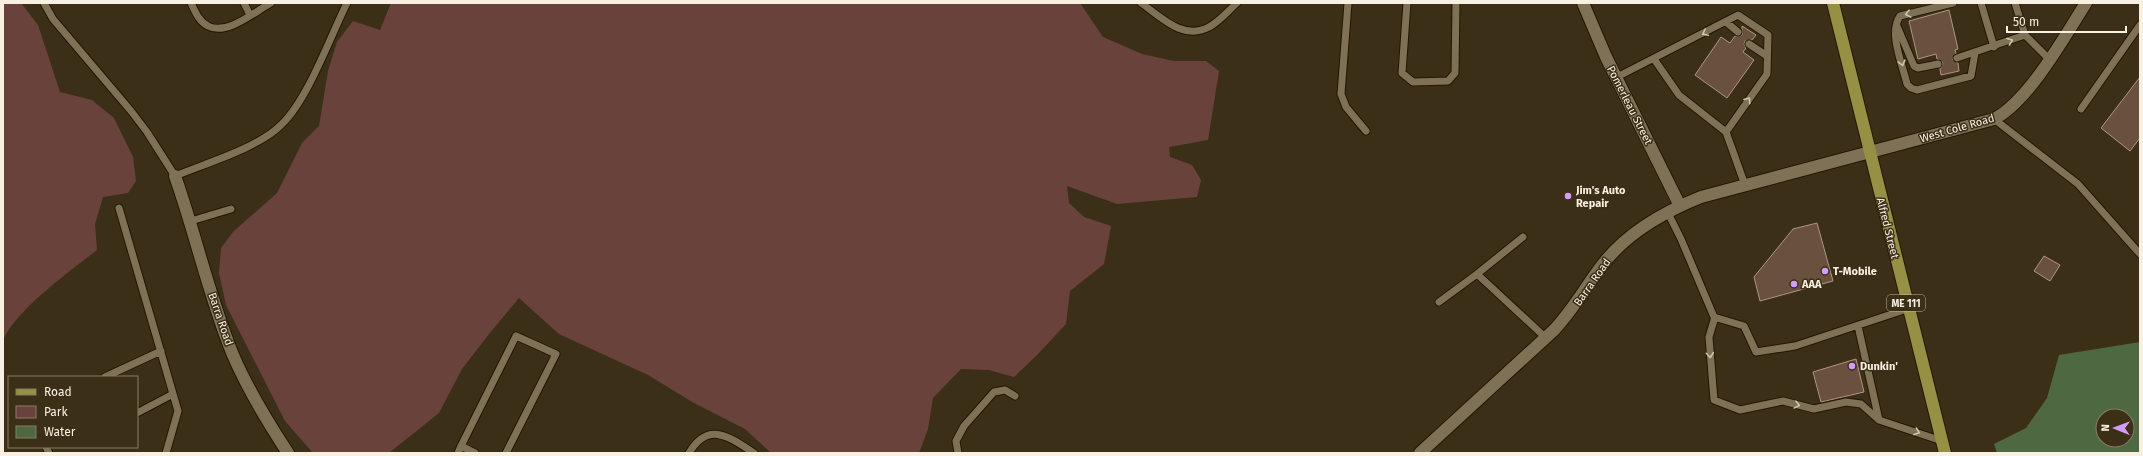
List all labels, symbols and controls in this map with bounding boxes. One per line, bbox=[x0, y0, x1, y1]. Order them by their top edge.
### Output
scale bar bbox=[2007, 8, 2126, 34]
one-way arrow bbox=[1905, 10, 1911, 18]
text: 50 m bbox=[2013, 15, 2039, 29]
one-way arrow bbox=[1702, 28, 1709, 36]
one-way arrow bbox=[2006, 37, 2013, 45]
one-way arrow bbox=[1897, 60, 1906, 67]
street label: Pomerleau Street bbox=[1604, 64, 1655, 147]
one-way arrow bbox=[1744, 97, 1751, 104]
street label: West Cole Road bbox=[1918, 112, 1996, 145]
place label: Jim's Auto Repair bbox=[1575, 184, 1626, 210]
marker: Jim's Auto Repair bbox=[1563, 191, 1573, 201]
street label: Alfred Street bbox=[1874, 196, 1901, 260]
street label: Barra Road bbox=[1571, 256, 1614, 309]
place label: T-Mobile bbox=[1833, 265, 1877, 278]
marker: T-Mobile bbox=[1820, 266, 1830, 276]
place label: AAA bbox=[1801, 278, 1822, 291]
marker: AAA bbox=[1789, 279, 1799, 289]
street label: Barra Road bbox=[205, 291, 236, 347]
road number: ME 111 bbox=[1887, 295, 1925, 311]
one-way arrow bbox=[1706, 352, 1715, 358]
place label: Dunkin' bbox=[1860, 360, 1898, 373]
marker: Dunkin' bbox=[1847, 361, 1857, 371]
legend bbox=[8, 376, 138, 448]
text: Road bbox=[44, 385, 72, 399]
one-way arrow bbox=[1793, 400, 1800, 408]
text: Park bbox=[44, 405, 68, 419]
north arrow bbox=[2095, 408, 2135, 448]
text: N bbox=[2099, 424, 2112, 432]
text: Water bbox=[44, 425, 76, 439]
one-way arrow bbox=[1914, 428, 1921, 436]

